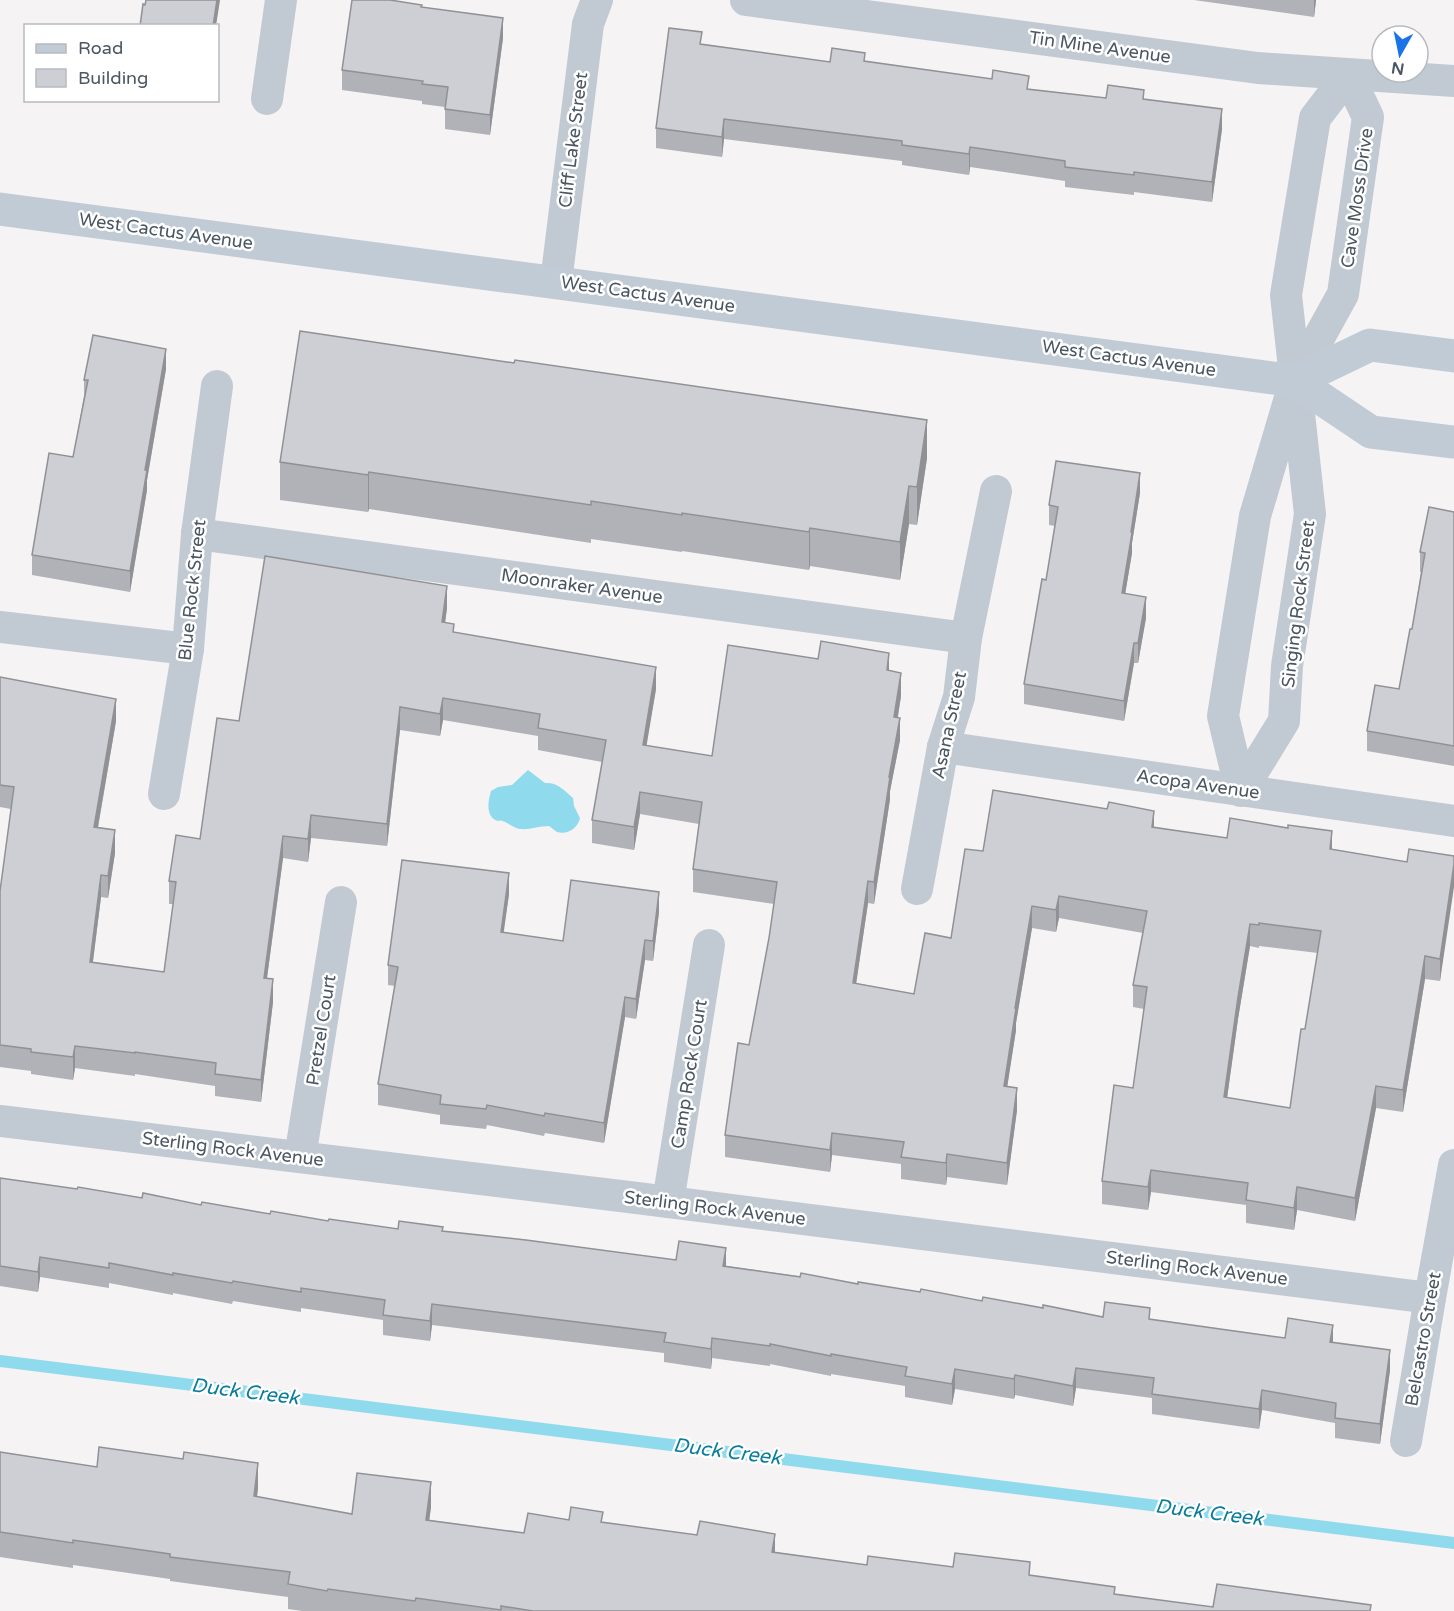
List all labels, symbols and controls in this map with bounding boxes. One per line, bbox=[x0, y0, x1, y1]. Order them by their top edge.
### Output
legend bbox=[24, 24, 219, 102]
north arrow bbox=[1370, 24, 1430, 84]
street label: Tin Mine Avenue bbox=[1028, 26, 1172, 68]
text: Road bbox=[78, 37, 123, 59]
text: N bbox=[1390, 57, 1406, 79]
text: Building bbox=[78, 67, 148, 89]
street label: Cliff Lake Street bbox=[554, 71, 592, 209]
street label: Cave Moss Drive bbox=[1336, 127, 1378, 269]
street label: West Cactus Avenue bbox=[78, 208, 254, 254]
street label: West Cactus Avenue bbox=[560, 271, 736, 317]
street label: West Cactus Avenue bbox=[1041, 335, 1217, 381]
street label: Blue Rock Street bbox=[174, 518, 210, 662]
street label: Singing Rock Street bbox=[1277, 519, 1319, 689]
street label: Moonraker Avenue bbox=[500, 564, 664, 608]
street label: Asana Street bbox=[927, 669, 971, 781]
street label: Acopa Avenue bbox=[1135, 764, 1261, 804]
street label: Pretzel Court bbox=[301, 973, 341, 1087]
street label: Camp Rock Court bbox=[666, 998, 712, 1150]
street label: Sterling Rock Avenue bbox=[141, 1127, 325, 1171]
street label: Sterling Rock Avenue bbox=[623, 1186, 807, 1230]
street label: Sterling Rock Avenue bbox=[1105, 1246, 1289, 1290]
street label: Belcastro Street bbox=[1400, 1270, 1446, 1408]
water label: Duck Creek bbox=[190, 1373, 302, 1411]
water label: Duck Creek bbox=[672, 1433, 784, 1471]
water label: Duck Creek bbox=[1154, 1494, 1266, 1532]

